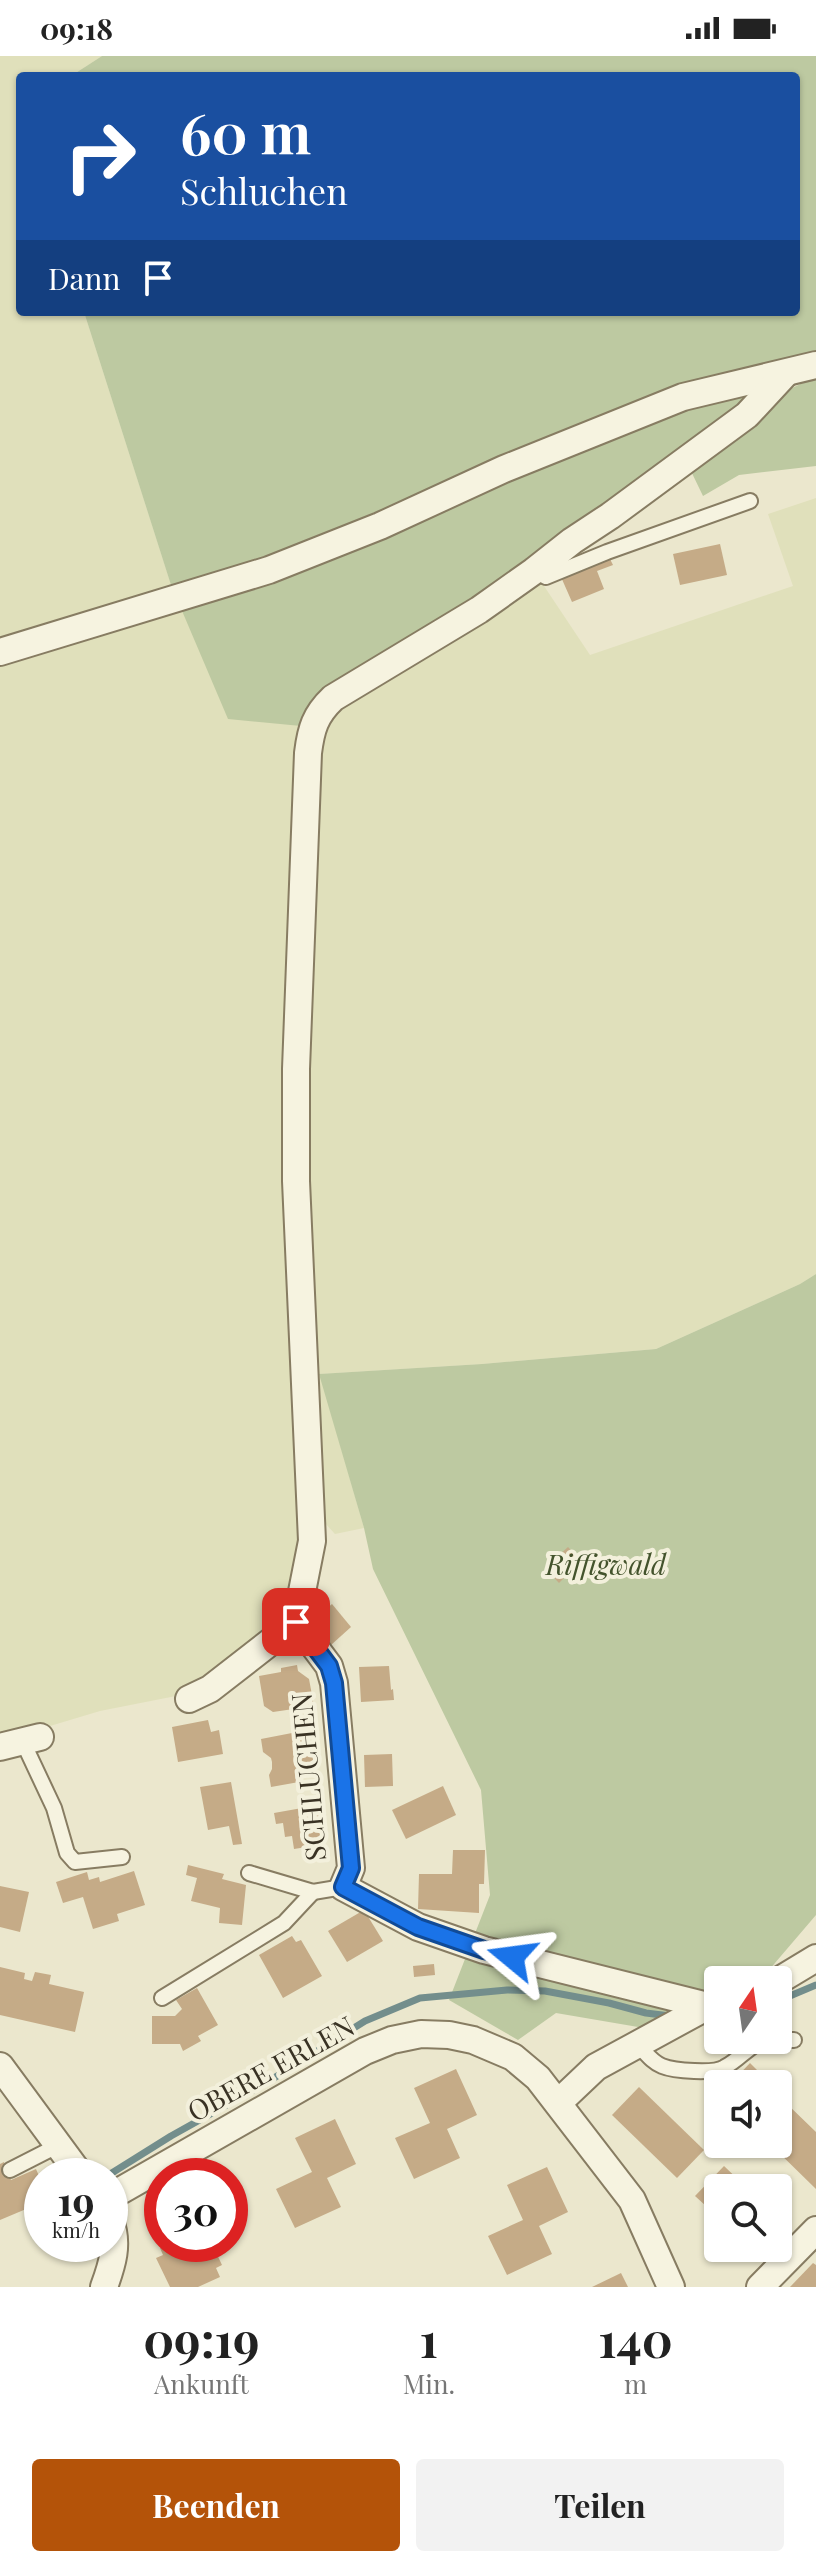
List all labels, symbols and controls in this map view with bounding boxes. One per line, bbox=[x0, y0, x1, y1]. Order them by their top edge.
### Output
text: 09:18 bbox=[40, 8, 113, 48]
text: 60 m bbox=[180, 94, 311, 169]
icon: right bbox=[48, 104, 152, 208]
text: Schluchen bbox=[180, 166, 348, 214]
icon: arrive bbox=[136, 256, 180, 300]
text: Dann bbox=[48, 258, 120, 298]
park label: Riffigwald bbox=[545, 1545, 667, 1582]
pin bbox=[262, 1588, 330, 1656]
icon: arrive bbox=[274, 1600, 318, 1644]
street label: SCHLUCHEN bbox=[282, 1692, 333, 1863]
position arrow bbox=[470, 1915, 554, 1999]
north arrow bbox=[704, 1966, 792, 2054]
map controls bbox=[704, 1966, 792, 2262]
street label: OBERE ERLEN bbox=[180, 2007, 360, 2129]
button: sound bbox=[704, 2070, 792, 2158]
speed limit sign: 30 bbox=[144, 2158, 248, 2262]
text: 19 bbox=[57, 2173, 95, 2226]
button: search bbox=[704, 2174, 792, 2262]
text: km/h bbox=[52, 2216, 100, 2243]
text: 09:19 bbox=[143, 2306, 260, 2370]
text: 1 bbox=[420, 2306, 438, 2370]
text: 140 bbox=[598, 2306, 673, 2370]
text: Ankunft bbox=[154, 2366, 249, 2401]
text: Min. bbox=[403, 2366, 455, 2401]
text: m bbox=[624, 2366, 647, 2401]
button: Beenden bbox=[32, 2459, 400, 2551]
button: Teilen bbox=[416, 2459, 784, 2551]

